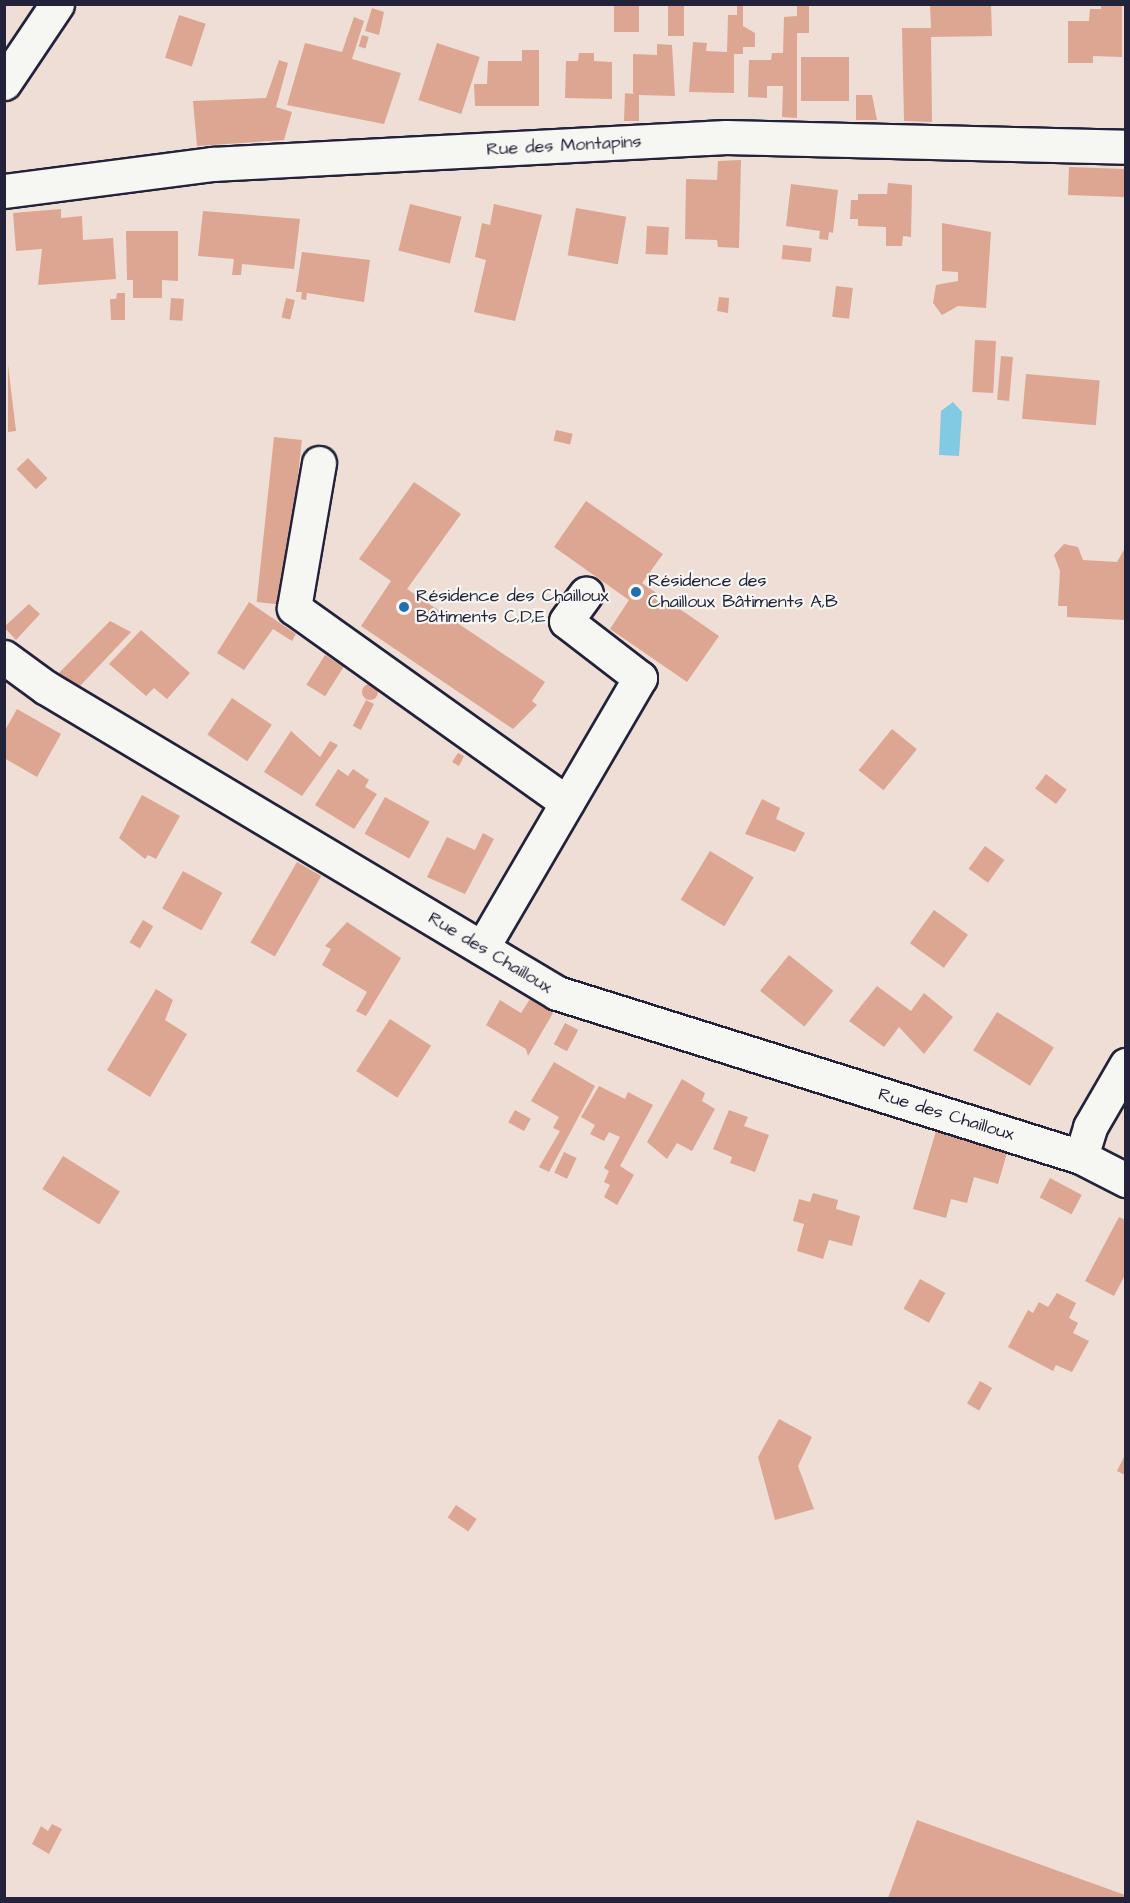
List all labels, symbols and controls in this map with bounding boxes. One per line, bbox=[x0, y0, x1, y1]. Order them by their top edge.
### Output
street label: Rue des Montapins bbox=[486, 131, 642, 161]
place label: Résidence des Chailloux Bâtiments A,B bbox=[648, 571, 838, 614]
marker: Résidence des Chailloux Bâtiments A,B bbox=[629, 585, 643, 599]
place label: Résidence des Chailloux Bâtiments C,D,E bbox=[416, 586, 609, 628]
marker: Résidence des Chailloux Bâtiments C,D,E bbox=[397, 600, 411, 614]
street label: Rue des Chailloux bbox=[424, 907, 556, 999]
street label: Rue des Chailloux bbox=[875, 1084, 1017, 1146]

